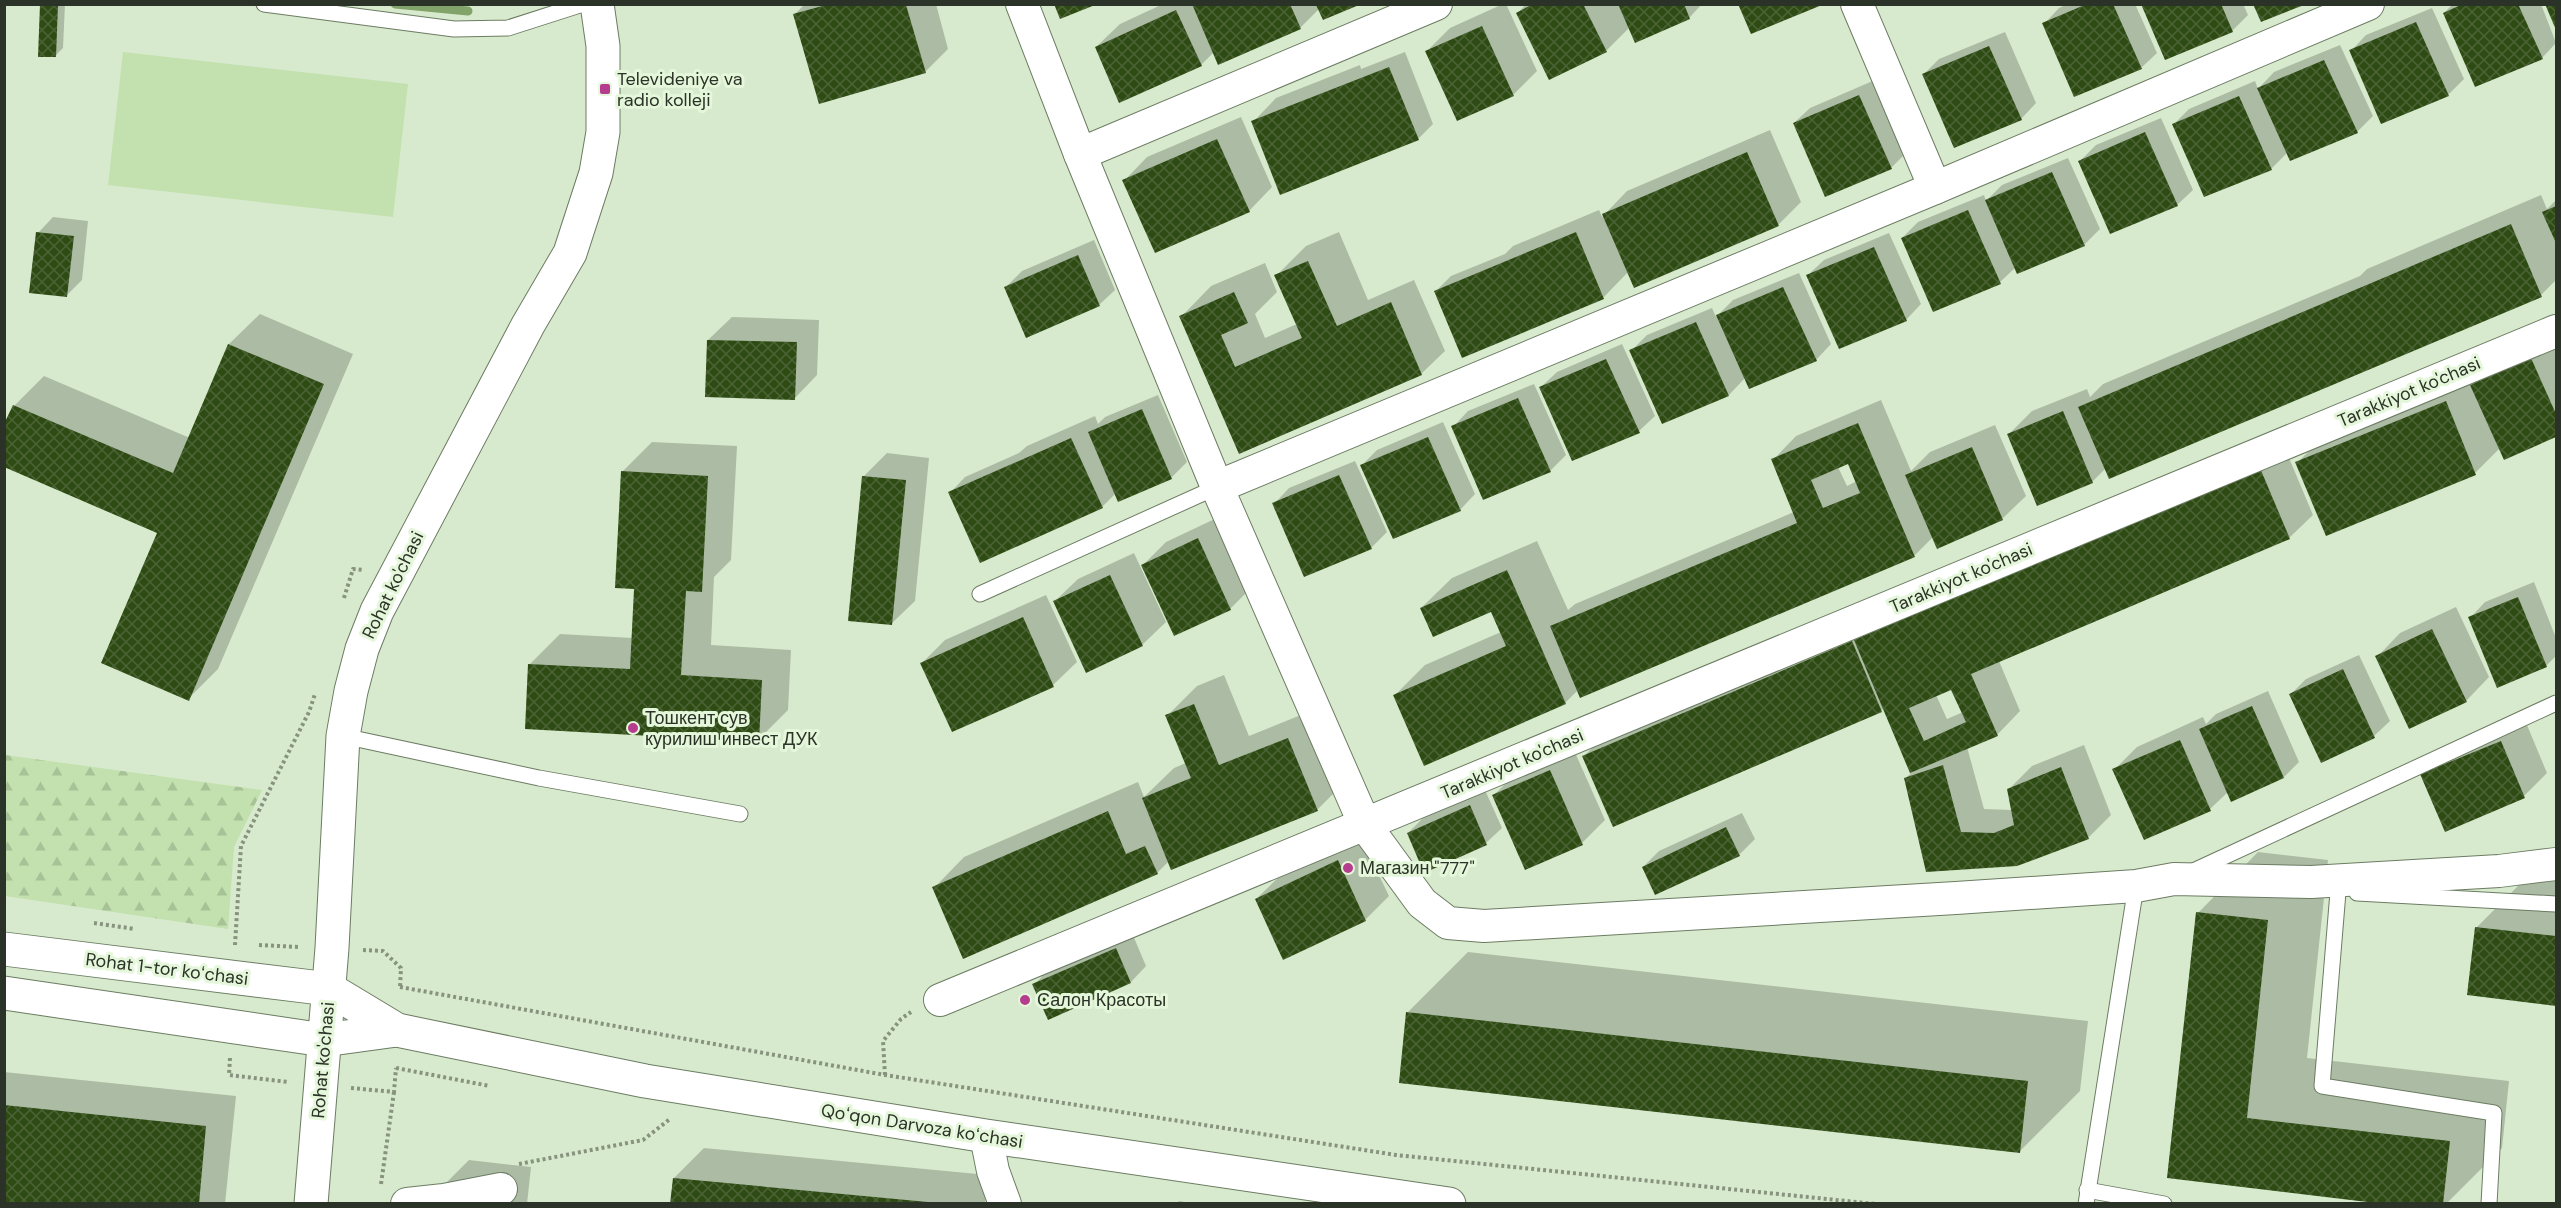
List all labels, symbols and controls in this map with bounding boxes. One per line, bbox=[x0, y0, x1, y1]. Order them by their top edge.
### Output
place label: Televideniye va radio kolleji bbox=[617, 67, 743, 112]
marker: Televideniye va radio kolleji bbox=[598, 82, 612, 96]
street label: Tarakkiyot ko'chasi bbox=[2334, 351, 2484, 433]
street label: Rohat ko'chasi bbox=[357, 527, 429, 643]
street label: Tarakkiyot ko'chasi bbox=[1886, 537, 2036, 619]
place label: Тошкент сув курилиш инвест ДУК bbox=[645, 706, 818, 751]
marker: Тошкент сув курилиш инвест ДУК bbox=[626, 721, 640, 735]
street label: Tarakkiyot ko'chasi bbox=[1437, 723, 1587, 805]
place label: Магазин "777" bbox=[1360, 856, 1475, 880]
marker: Магазин "777" bbox=[1341, 861, 1355, 875]
street label: Rohat 1-tor koʻchasi bbox=[84, 947, 250, 991]
place label: Салон Красоты bbox=[1037, 988, 1166, 1012]
marker: Салон Красоты bbox=[1018, 993, 1032, 1007]
street label: Rohat ko'chasi bbox=[306, 1001, 340, 1119]
street label: Qoʻqon Darvoza koʻchasi bbox=[819, 1098, 1025, 1154]

